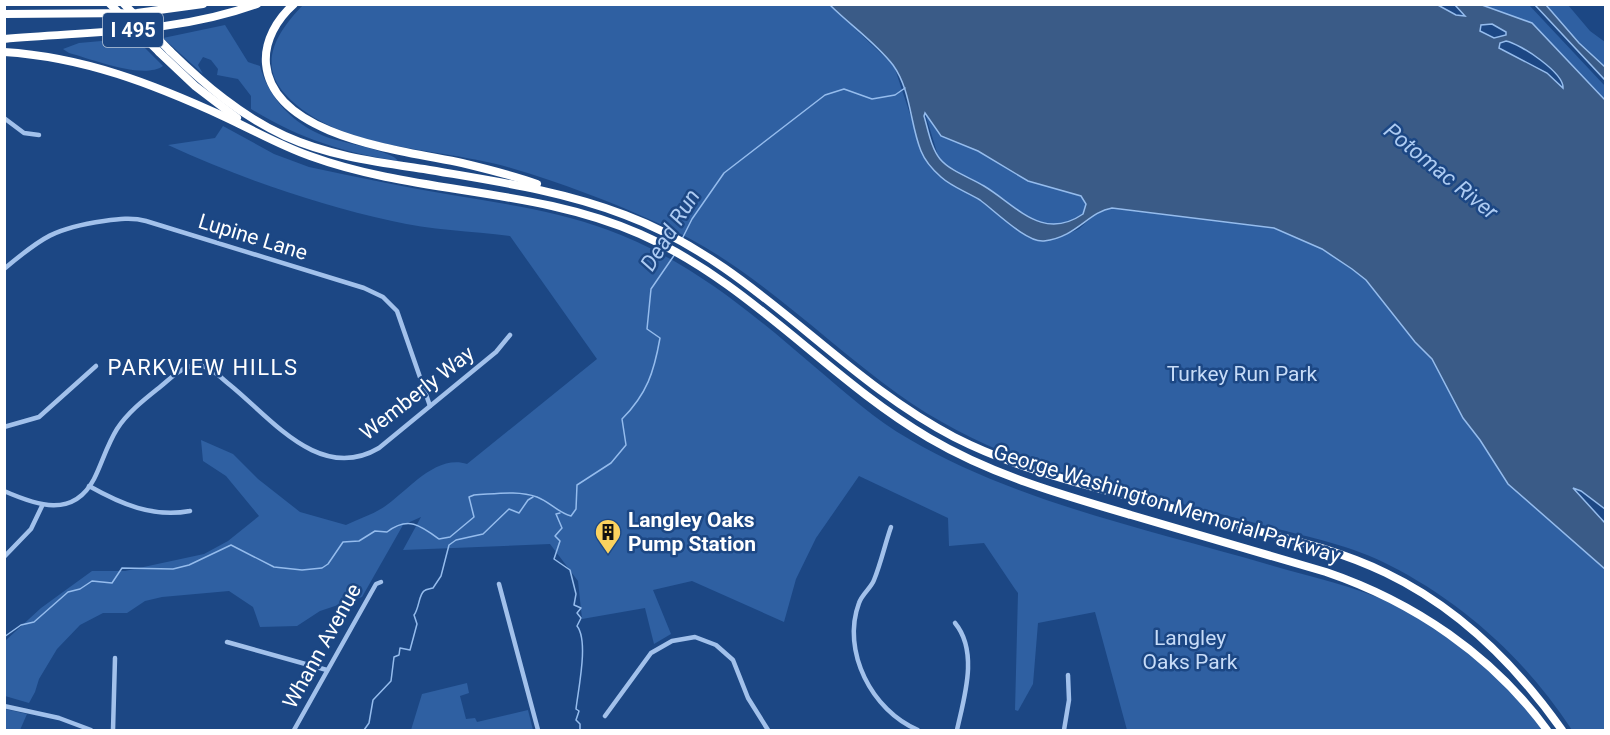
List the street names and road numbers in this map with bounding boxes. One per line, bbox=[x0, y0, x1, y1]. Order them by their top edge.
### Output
road number: I 495 bbox=[103, 13, 163, 47]
street label: Lupine Lane bbox=[196, 209, 310, 265]
street label: Wemberly Way bbox=[355, 341, 479, 445]
street label: George Washington Memorial Parkway bbox=[991, 440, 1343, 568]
street label: Whann Avenue bbox=[278, 580, 366, 712]

